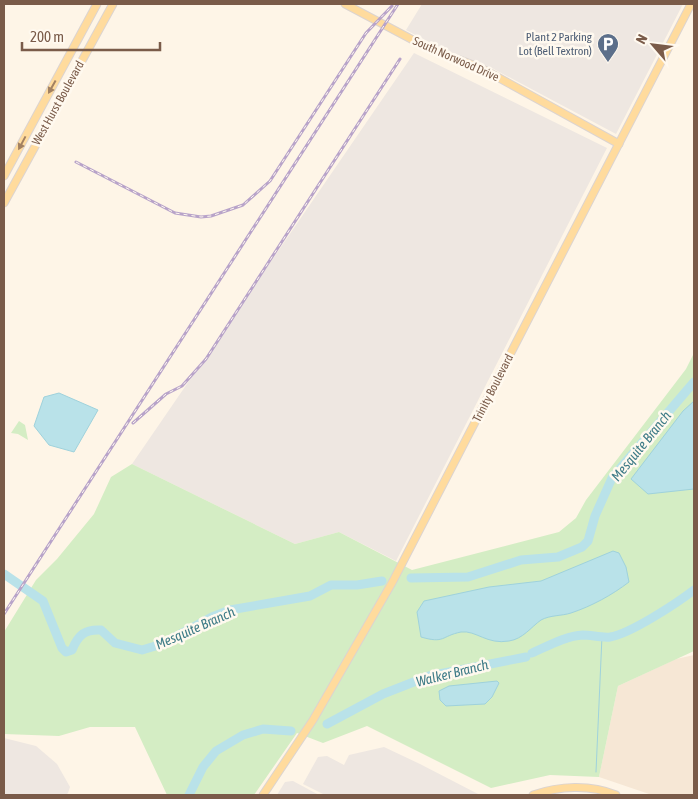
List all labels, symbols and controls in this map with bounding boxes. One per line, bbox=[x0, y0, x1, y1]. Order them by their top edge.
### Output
scale bar bbox=[22, 20, 160, 52]
north arrow bbox=[628, 20, 678, 70]
text: 200 m bbox=[30, 28, 64, 45]
place label: Plant 2 Parking Lot (Bell Textron) bbox=[519, 30, 593, 58]
text: N bbox=[633, 31, 651, 46]
parking icon: Plant 2 Parking Lot (Bell Textron) bbox=[596, 32, 620, 63]
street label: South Norwood Drive bbox=[411, 34, 501, 84]
street label: West Hurst Boulevard bbox=[29, 59, 87, 147]
one-way arrow bbox=[48, 80, 56, 94]
one-way arrow bbox=[18, 136, 26, 150]
street label: Trinity Boulevard bbox=[470, 352, 516, 424]
water label: Mesquite Branch bbox=[608, 408, 674, 484]
water label: Mesquite Branch bbox=[153, 603, 237, 653]
water label: Walker Branch bbox=[414, 656, 490, 690]

